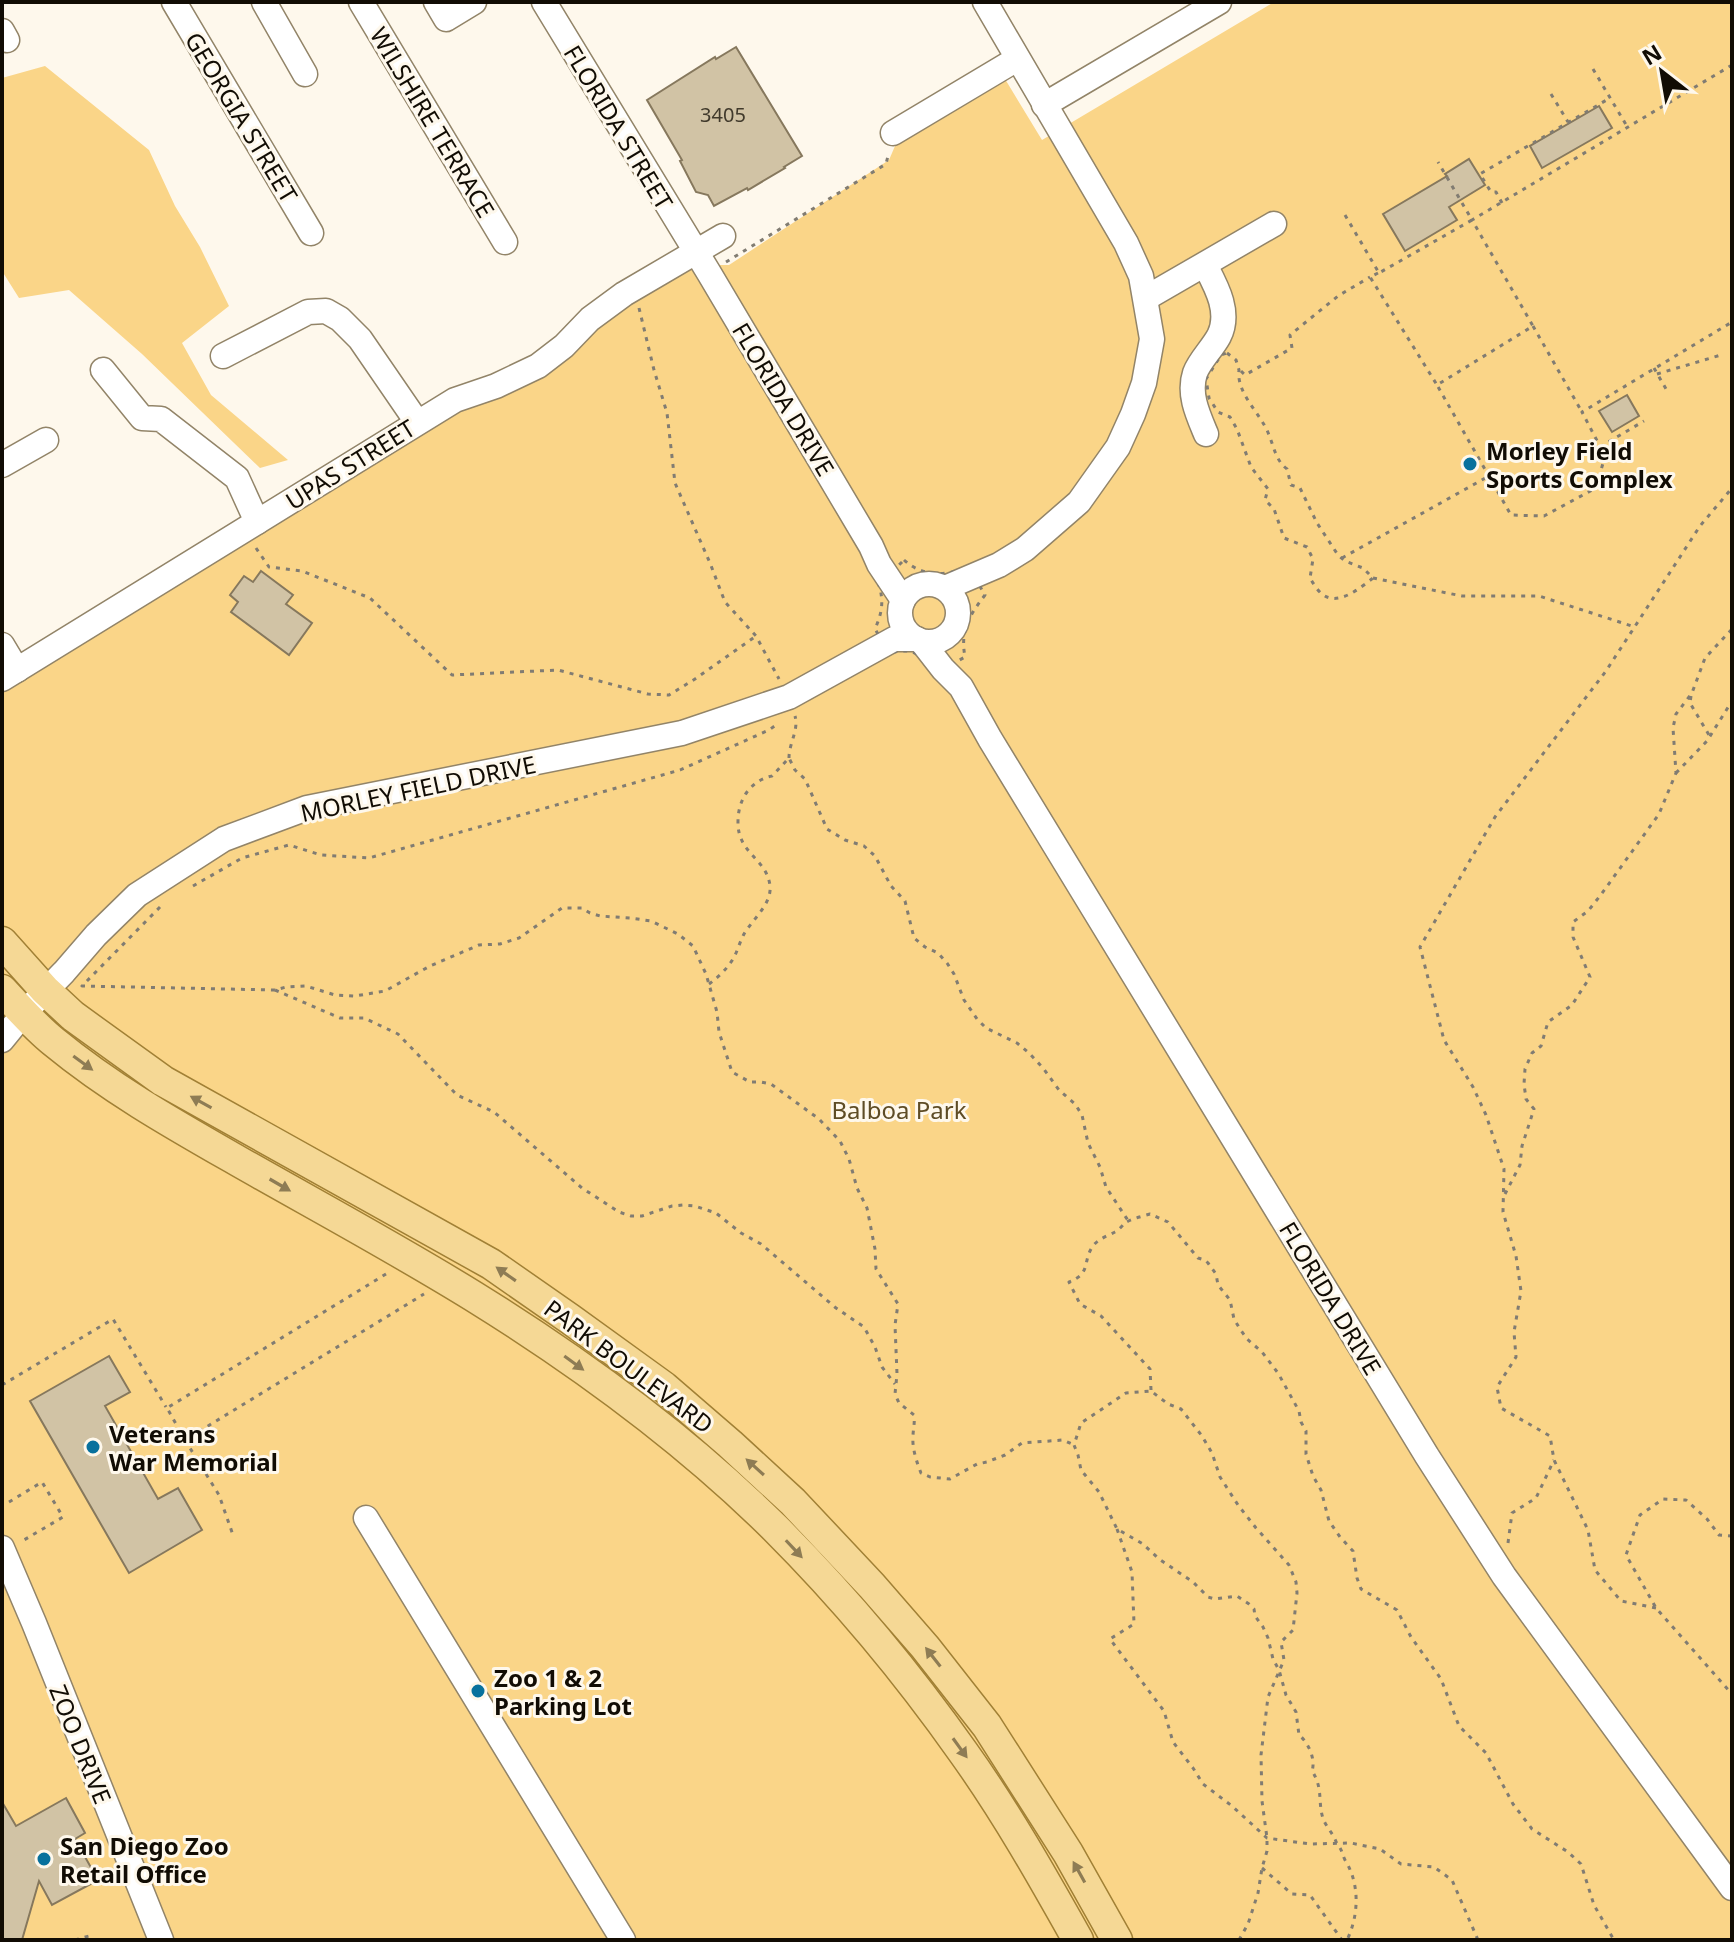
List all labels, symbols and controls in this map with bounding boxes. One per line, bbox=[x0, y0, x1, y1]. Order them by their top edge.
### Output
street label: WILSHIRE TERRACE bbox=[363, 21, 503, 223]
street label: GEORGIA STREET bbox=[178, 26, 306, 209]
north arrow bbox=[1622, 32, 1702, 112]
text: N bbox=[1636, 37, 1667, 71]
street label: FLORIDA STREET bbox=[557, 39, 681, 216]
house number: 3405 bbox=[700, 101, 746, 128]
street label: FLORIDA DRIVE bbox=[725, 316, 843, 482]
street label: UPAS STREET bbox=[279, 411, 422, 517]
place label: Morley Field Sports Complex bbox=[1486, 434, 1673, 495]
marker: Morley Field Sports Complex bbox=[1461, 455, 1479, 473]
street label: MORLEY FIELD DRIVE bbox=[297, 747, 539, 829]
one-way arrow bbox=[72, 1055, 94, 1071]
park label: Balboa Park bbox=[832, 1093, 967, 1126]
one-way arrow bbox=[190, 1096, 212, 1110]
one-way arrow bbox=[269, 1178, 291, 1192]
street label: FLORIDA DRIVE bbox=[1272, 1215, 1390, 1381]
one-way arrow bbox=[495, 1267, 516, 1282]
street label: PARK BOULEVARD bbox=[538, 1292, 720, 1440]
one-way arrow bbox=[564, 1355, 584, 1371]
place label: Veterans War Memorial bbox=[109, 1417, 278, 1478]
marker: Veterans War Memorial bbox=[84, 1438, 102, 1456]
one-way arrow bbox=[746, 1459, 765, 1477]
one-way arrow bbox=[784, 1539, 802, 1558]
one-way arrow bbox=[925, 1647, 942, 1667]
place label: Zoo 1 & 2 Parking Lot bbox=[494, 1661, 632, 1722]
street label: ZOO DRIVE bbox=[42, 1680, 120, 1808]
marker: Zoo 1 & 2 Parking Lot bbox=[469, 1682, 487, 1700]
one-way arrow bbox=[952, 1738, 967, 1759]
place label: San Diego Zoo Retail Office bbox=[60, 1829, 229, 1890]
marker: San Diego Zoo Retail Office bbox=[35, 1850, 53, 1868]
one-way arrow bbox=[1072, 1861, 1086, 1883]

